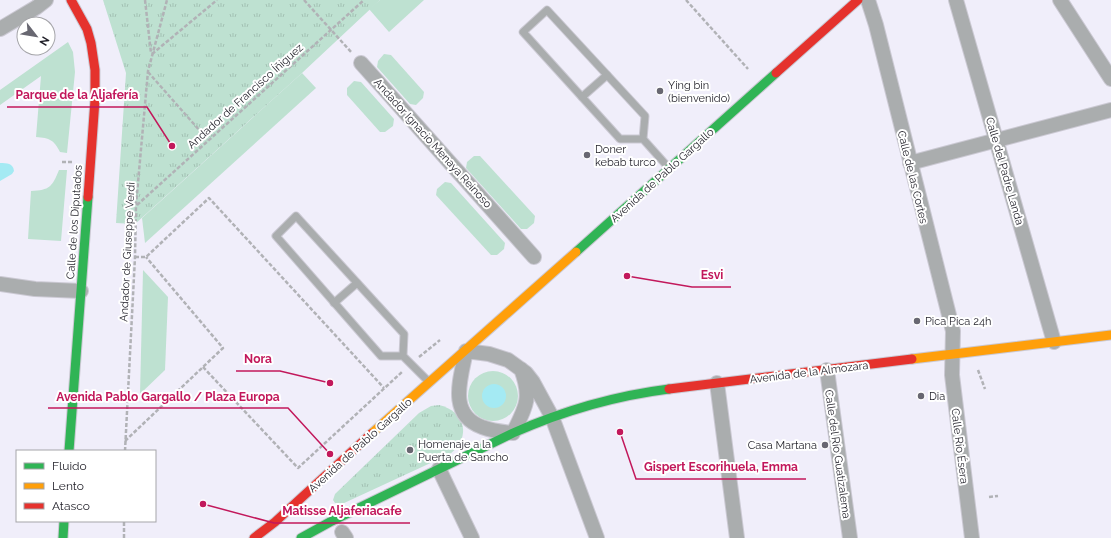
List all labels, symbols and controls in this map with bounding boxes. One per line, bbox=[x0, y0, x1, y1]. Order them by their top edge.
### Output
north arrow bbox=[16, 16, 56, 56]
text: N bbox=[36, 34, 52, 48]
street label: Andador de Francisco Íñiguez bbox=[184, 40, 306, 152]
street label: Andador Ignacio Menaya Reinoso bbox=[371, 76, 495, 211]
place label: Ying bin (bienvenido) bbox=[668, 79, 730, 105]
callout: Parque de la Aljafería bbox=[7, 83, 147, 107]
marker: Ying bin (bienvenido) bbox=[655, 86, 665, 96]
text: Parque de la Aljafería bbox=[16, 88, 139, 102]
street label: Calle del Padre Landa bbox=[983, 116, 1026, 227]
street label: Avenida de Pablo Gargallo bbox=[608, 125, 717, 225]
street label: Calle de las Cortes bbox=[895, 129, 930, 225]
place label: Doner kebab turco bbox=[595, 143, 656, 169]
marker: Doner kebab turco bbox=[582, 150, 592, 160]
street label: Calle de los Diputados bbox=[64, 164, 85, 280]
street label: Andador de Giuseppe Verdi bbox=[117, 182, 138, 322]
callout: Esvi bbox=[692, 263, 731, 287]
text: Esvi bbox=[701, 268, 723, 282]
place label: Pica Pica 24h bbox=[925, 315, 991, 328]
marker: Pica Pica 24h bbox=[912, 316, 922, 326]
callout: Nora bbox=[236, 347, 280, 371]
text: Nora bbox=[244, 352, 272, 366]
street label: Avenida de la Almozara bbox=[749, 359, 869, 386]
callout: Avenida Pablo Gargallo / Plaza Europa bbox=[48, 384, 288, 408]
street label: Calle del Río Guatizalema bbox=[822, 389, 853, 519]
text: Avenida Pablo Gargallo / Plaza Europa bbox=[56, 390, 280, 404]
place label: Dia bbox=[929, 390, 945, 403]
marker: Dia bbox=[916, 391, 926, 401]
street label: Avenida de Pablo Gargallo bbox=[306, 395, 415, 495]
street label: Calle Río Ésera bbox=[948, 407, 972, 485]
place label: Homenaje a la Puerta de Sancho bbox=[418, 438, 509, 464]
place label: Casa Martana bbox=[748, 439, 817, 452]
marker: Casa Martana bbox=[820, 440, 830, 450]
marker: Homenaje a la Puerta de Sancho bbox=[405, 445, 415, 455]
legend bbox=[16, 450, 156, 522]
callout: Gispert Escorihuela, Emma bbox=[636, 455, 806, 479]
text: Fluido bbox=[52, 459, 87, 473]
text: Gispert Escorihuela, Emma bbox=[644, 460, 798, 474]
text: Lento bbox=[52, 479, 84, 493]
text: Atasco bbox=[52, 499, 90, 513]
callout: Matisse Aljaferiacafe bbox=[274, 499, 410, 523]
text: Matisse Aljaferiacafe bbox=[282, 504, 402, 518]

